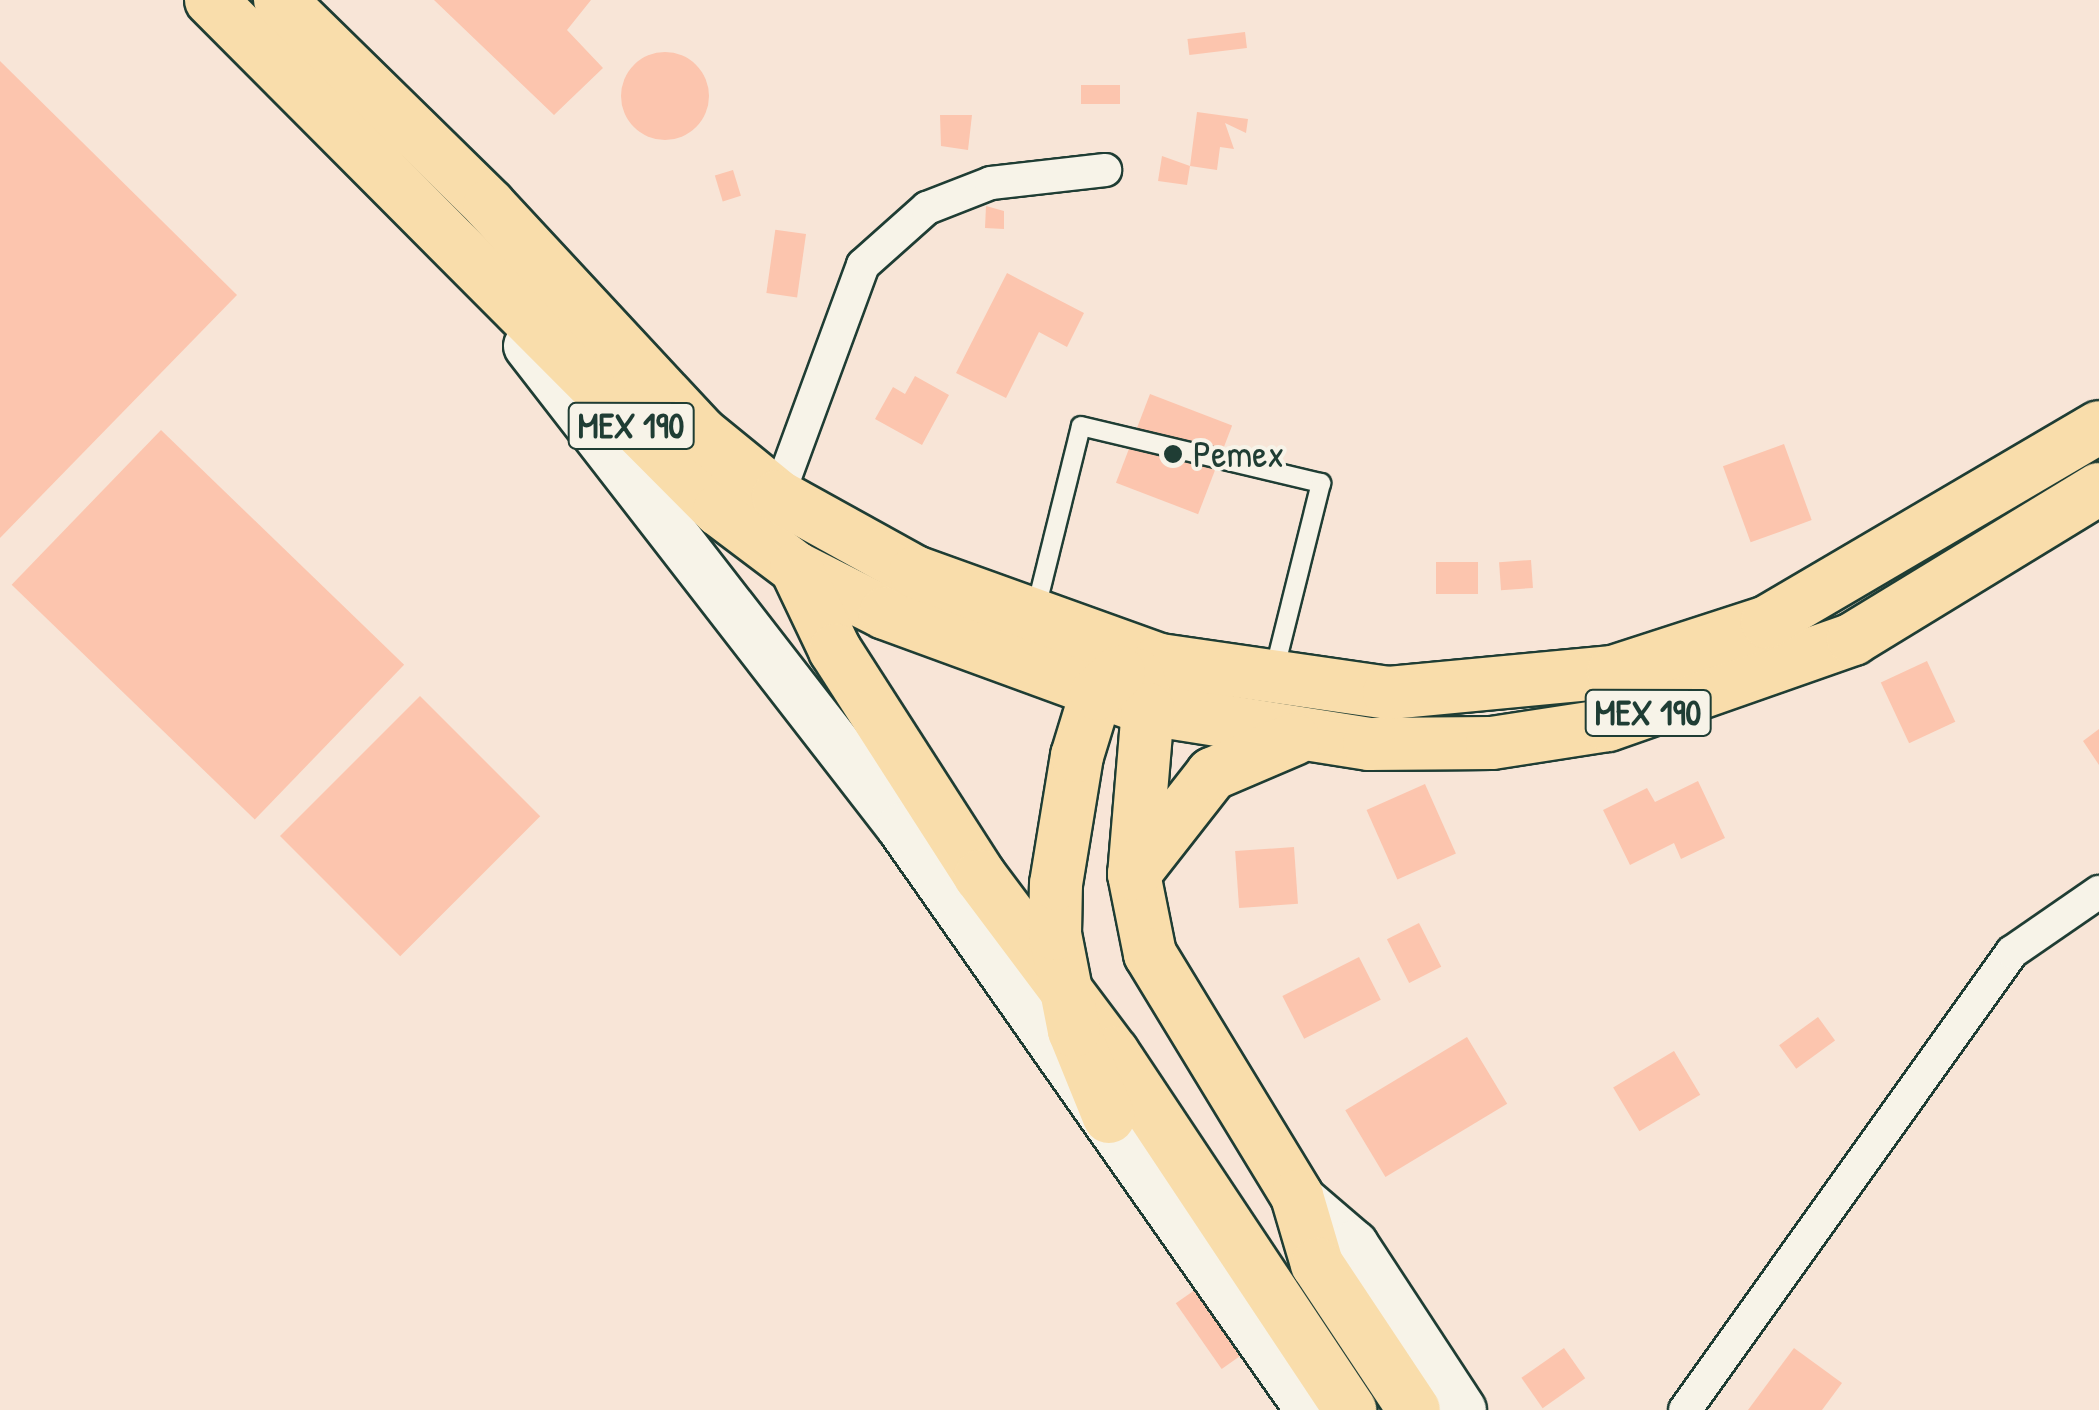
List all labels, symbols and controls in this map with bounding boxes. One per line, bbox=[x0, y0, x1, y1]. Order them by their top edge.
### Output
road number: MEX 190 bbox=[566, 396, 696, 456]
place label: Pemex bbox=[1193, 431, 1284, 477]
marker: Pemex bbox=[1162, 443, 1184, 465]
road number: MEX 190 bbox=[1583, 683, 1713, 743]

